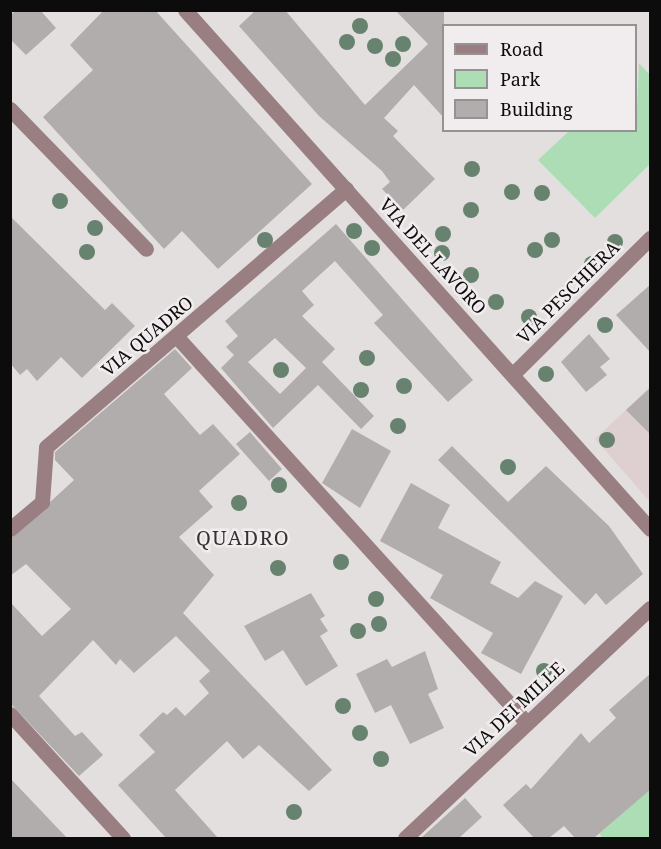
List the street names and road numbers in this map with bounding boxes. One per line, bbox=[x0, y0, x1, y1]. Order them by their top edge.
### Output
street label: VIA DEL LAVORO bbox=[375, 194, 491, 318]
street label: VIA PESCHIERA bbox=[512, 236, 624, 348]
street label: VIA QUADRO bbox=[97, 292, 197, 380]
street label: VIA DEI MILLE bbox=[460, 657, 568, 761]

